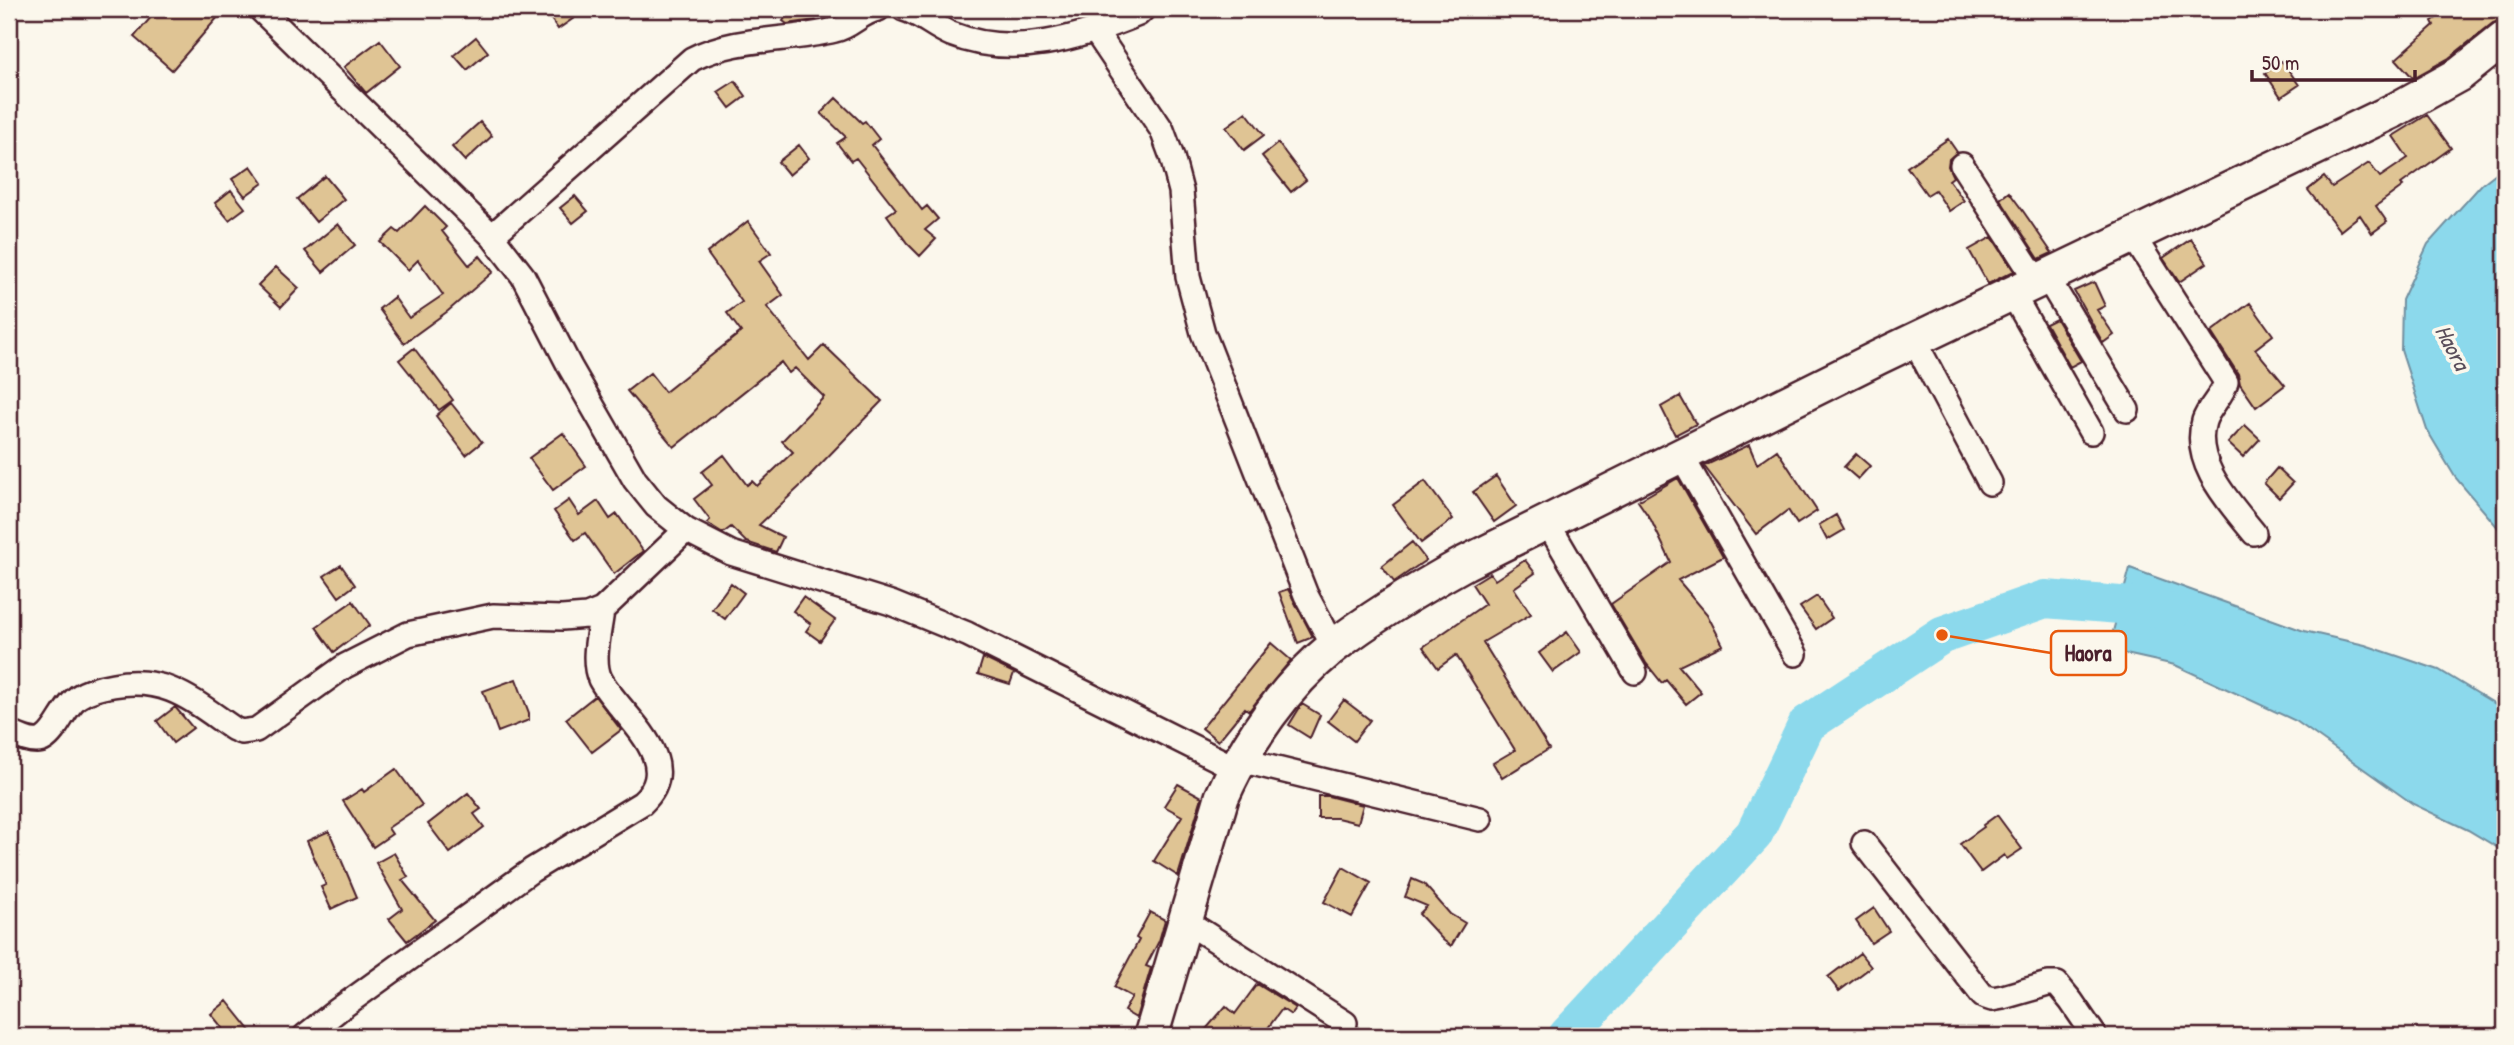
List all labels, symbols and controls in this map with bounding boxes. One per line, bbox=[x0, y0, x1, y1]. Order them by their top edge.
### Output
scale bar bbox=[2252, 38, 2414, 82]
text: 50 m bbox=[2262, 48, 2299, 77]
water label: Haora bbox=[2428, 319, 2479, 377]
callout: Haora bbox=[2051, 631, 2126, 675]
text: Haora bbox=[2065, 637, 2111, 668]

